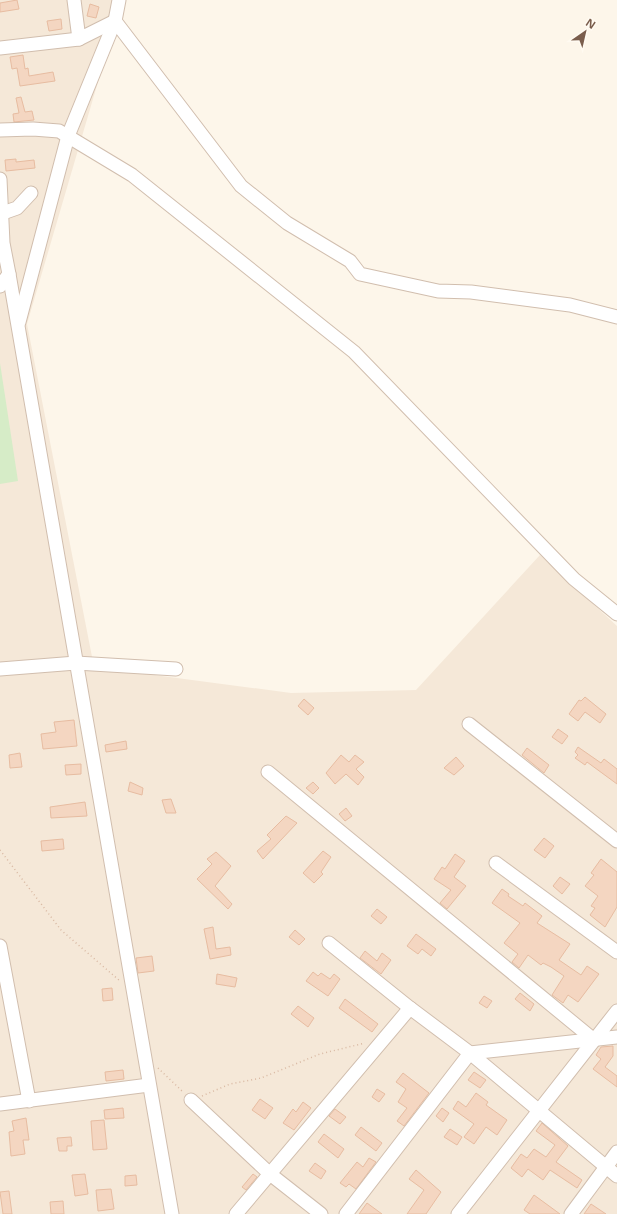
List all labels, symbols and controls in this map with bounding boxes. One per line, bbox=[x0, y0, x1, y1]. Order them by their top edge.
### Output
north arrow bbox=[565, 12, 605, 52]
text: N bbox=[583, 15, 599, 32]

